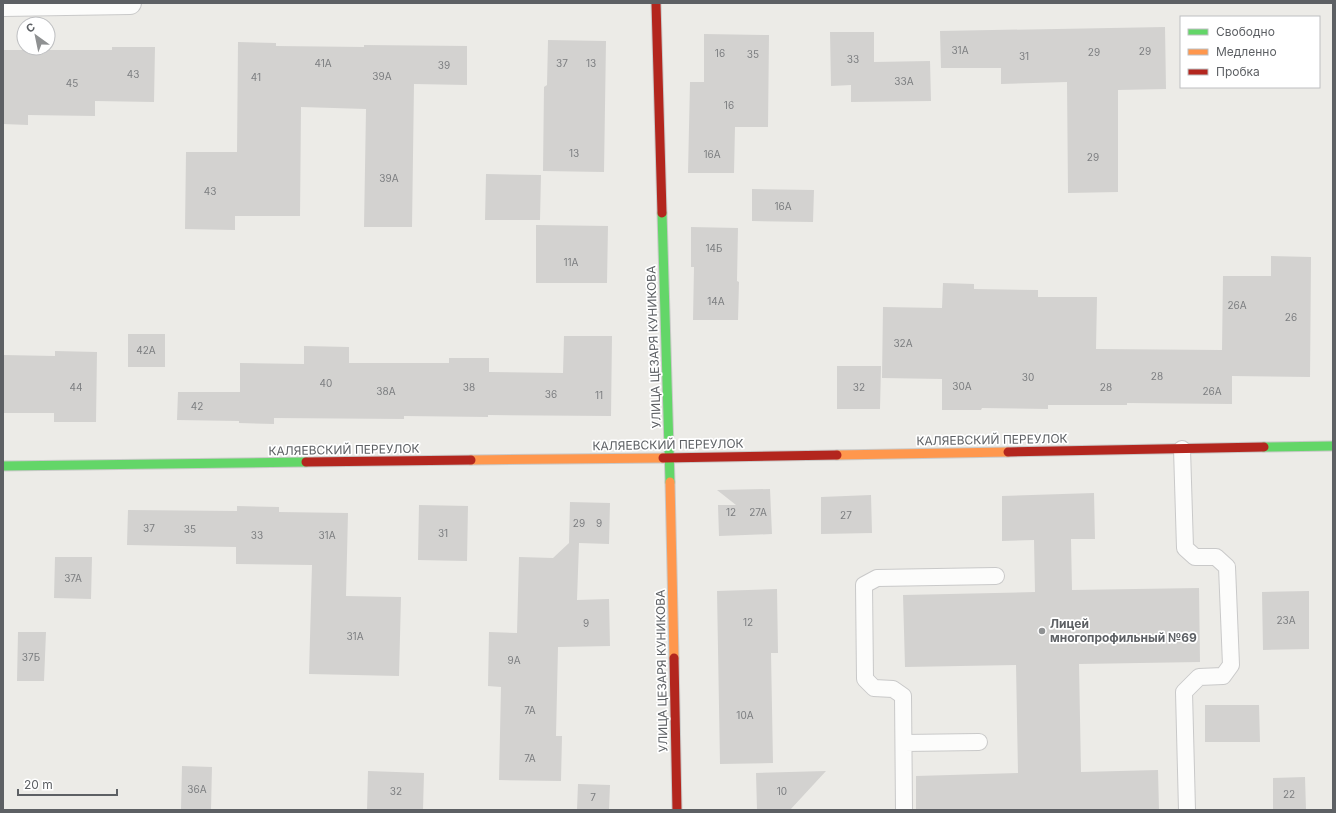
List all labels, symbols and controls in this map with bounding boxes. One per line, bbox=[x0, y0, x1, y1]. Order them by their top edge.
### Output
north arrow bbox=[16, 16, 56, 56]
legend bbox=[1180, 16, 1320, 88]
text: С bbox=[23, 20, 38, 36]
text: Свободно bbox=[1216, 24, 1275, 39]
house number: 31А bbox=[951, 44, 969, 56]
text: Медленно bbox=[1216, 44, 1277, 59]
house number: 29 bbox=[1139, 45, 1151, 57]
house number: 29 bbox=[1088, 46, 1100, 58]
house number: 16 bbox=[715, 47, 725, 59]
house number: 35 bbox=[747, 48, 759, 60]
house number: 31 bbox=[1019, 50, 1029, 62]
house number: 33 bbox=[847, 53, 859, 65]
house number: 41А bbox=[314, 57, 332, 69]
house number: 37 bbox=[556, 57, 568, 69]
house number: 13 bbox=[586, 57, 596, 69]
house number: 39 bbox=[438, 59, 450, 71]
text: Пробка bbox=[1216, 64, 1260, 79]
house number: 43 bbox=[127, 68, 139, 80]
house number: 39А bbox=[372, 70, 392, 82]
house number: 41 bbox=[251, 71, 261, 83]
house number: 33А bbox=[894, 75, 914, 87]
house number: 45 bbox=[66, 77, 78, 89]
house number: 16 bbox=[724, 99, 734, 111]
house number: 13 bbox=[569, 147, 579, 159]
house number: 16А bbox=[703, 148, 721, 160]
house number: 29 bbox=[1087, 151, 1099, 163]
house number: 39А bbox=[379, 172, 399, 184]
house number: 43 bbox=[204, 185, 216, 197]
house number: 16А bbox=[774, 200, 792, 212]
house number: 14Б bbox=[706, 242, 723, 254]
house number: 11А bbox=[563, 256, 579, 268]
street label: УЛИЦА ЦЕЗАРЯ КУНИКОВА bbox=[643, 265, 664, 429]
house number: 14А bbox=[707, 295, 725, 307]
house number: 26А bbox=[1227, 299, 1247, 311]
house number: 26 bbox=[1285, 311, 1297, 323]
house number: 32А bbox=[893, 337, 913, 349]
house number: 42А bbox=[136, 344, 156, 356]
house number: 28 bbox=[1151, 370, 1163, 382]
house number: 30 bbox=[1022, 371, 1034, 383]
house number: 40 bbox=[320, 377, 332, 389]
house number: 30А bbox=[952, 380, 972, 392]
house number: 44 bbox=[70, 381, 82, 393]
house number: 38 bbox=[463, 381, 475, 393]
house number: 32 bbox=[853, 381, 865, 393]
house number: 28 bbox=[1100, 381, 1112, 393]
house number: 38А bbox=[376, 385, 396, 397]
house number: 26А bbox=[1202, 385, 1222, 397]
house number: 36 bbox=[545, 388, 557, 400]
house number: 11 bbox=[595, 389, 603, 401]
house number: 42 bbox=[191, 400, 203, 412]
street label: КАЛЯЕВСКИЙ ПЕРЕУЛОК bbox=[916, 431, 1068, 448]
street label: КАЛЯЕВСКИЙ ПЕРЕУЛОК bbox=[592, 436, 744, 453]
street label: КАЛЯЕВСКИЙ ПЕРЕУЛОК bbox=[268, 441, 420, 458]
house number: 12 bbox=[726, 506, 736, 518]
house number: 27А bbox=[749, 506, 767, 518]
house number: 27 bbox=[840, 509, 852, 521]
house number: 29 bbox=[573, 517, 585, 529]
house number: 9 bbox=[596, 517, 602, 529]
house number: 37 bbox=[143, 522, 155, 534]
house number: 35 bbox=[184, 523, 196, 535]
house number: 31 bbox=[438, 527, 448, 539]
house number: 33 bbox=[251, 529, 263, 541]
house number: 31А bbox=[318, 529, 336, 541]
house number: 37А bbox=[64, 572, 82, 584]
street label: УЛИЦА ЦЕЗАРЯ КУНИКОВА bbox=[653, 590, 670, 752]
house number: 23А bbox=[1276, 614, 1296, 626]
house number: 12 bbox=[743, 616, 753, 628]
place label: Лицей многопрофильный №69 bbox=[1050, 616, 1197, 645]
house number: 9 bbox=[583, 617, 589, 629]
marker: Лицей многопрофильный №69 bbox=[1037, 626, 1047, 636]
house number: 31А bbox=[346, 630, 364, 642]
house number: 37Б bbox=[22, 651, 40, 663]
house number: 9А bbox=[507, 654, 521, 666]
house number: 7А bbox=[524, 704, 536, 716]
house number: 10А bbox=[736, 709, 754, 721]
house number: 7А bbox=[524, 752, 536, 764]
scale bar bbox=[18, 771, 117, 797]
text: 20 m bbox=[24, 777, 53, 792]
house number: 36А bbox=[187, 783, 207, 795]
house number: 32 bbox=[390, 785, 402, 797]
house number: 10 bbox=[777, 785, 787, 797]
house number: 22 bbox=[1283, 788, 1295, 800]
house number: 7 bbox=[590, 791, 596, 803]

